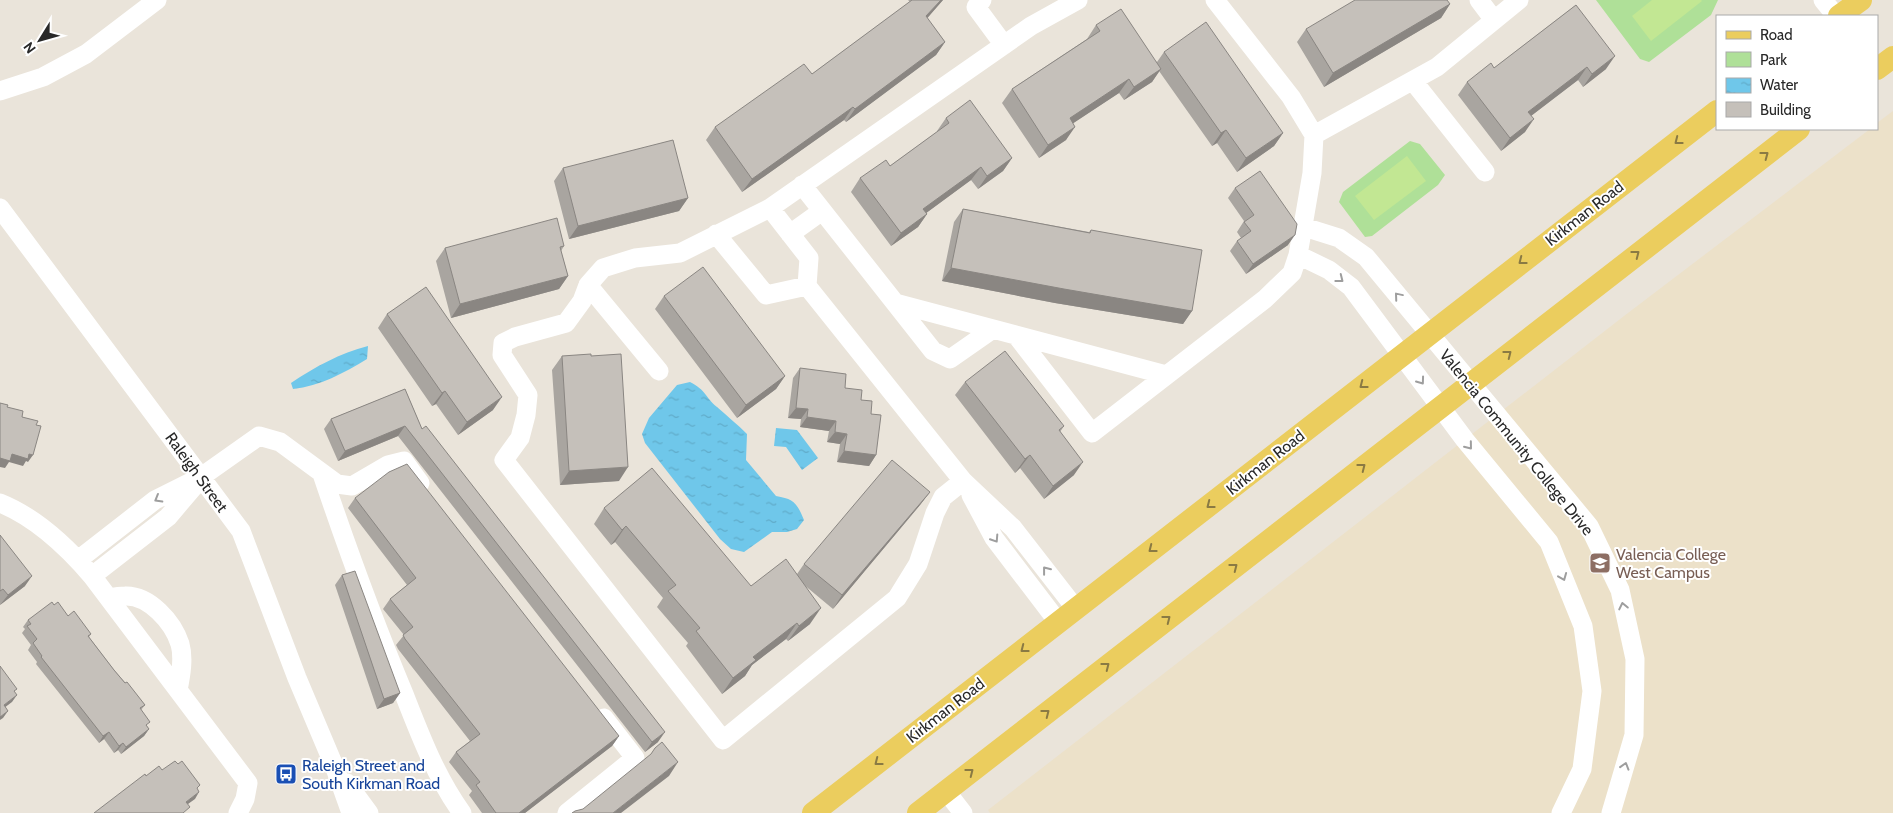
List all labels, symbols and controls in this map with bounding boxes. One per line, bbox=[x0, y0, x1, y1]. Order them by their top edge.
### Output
north arrow bbox=[15, 15, 65, 65]
legend bbox=[1716, 15, 1878, 130]
text: Road bbox=[1760, 26, 1793, 44]
text: N bbox=[19, 38, 40, 57]
text: Park bbox=[1760, 51, 1787, 69]
text: Water bbox=[1760, 76, 1798, 94]
text: Building bbox=[1760, 101, 1811, 119]
one-way arrow bbox=[1675, 135, 1684, 143]
one-way arrow bbox=[1759, 152, 1769, 161]
street label: Kirkman Road bbox=[1541, 177, 1627, 250]
one-way arrow bbox=[1630, 252, 1639, 260]
one-way arrow bbox=[1519, 256, 1528, 264]
one-way arrow bbox=[1334, 273, 1343, 281]
one-way arrow bbox=[1396, 293, 1404, 302]
street label: Valencia Community College Drive bbox=[1436, 346, 1598, 539]
one-way arrow bbox=[1502, 351, 1511, 359]
one-way arrow bbox=[1415, 375, 1424, 385]
one-way arrow bbox=[1360, 380, 1369, 388]
street label: Kirkman Road bbox=[1222, 426, 1308, 499]
street label: Raleigh Street bbox=[161, 429, 232, 516]
one-way arrow bbox=[1464, 440, 1473, 449]
one-way arrow bbox=[1356, 465, 1365, 473]
one-way arrow bbox=[155, 493, 164, 503]
one-way arrow bbox=[1207, 499, 1216, 507]
one-way arrow bbox=[989, 533, 998, 542]
one-way arrow bbox=[1149, 544, 1158, 552]
place label: Valencia College West Campus bbox=[1616, 545, 1726, 582]
school or university icon: Valencia College West Campus bbox=[1588, 551, 1612, 575]
one-way arrow bbox=[1228, 565, 1237, 573]
one-way arrow bbox=[1043, 566, 1052, 575]
one-way arrow bbox=[1557, 572, 1568, 581]
one-way arrow bbox=[1618, 602, 1629, 611]
one-way arrow bbox=[1161, 617, 1170, 625]
one-way arrow bbox=[1020, 643, 1029, 652]
one-way arrow bbox=[1100, 664, 1109, 672]
street label: Kirkman Road bbox=[902, 674, 988, 747]
one-way arrow bbox=[1040, 710, 1049, 718]
place label: Raleigh Street and South Kirkman Road bbox=[302, 756, 440, 793]
one-way arrow bbox=[875, 757, 884, 765]
bus stop icon: Raleigh Street and South Kirkman Road bbox=[274, 762, 298, 786]
one-way arrow bbox=[1619, 763, 1629, 771]
one-way arrow bbox=[964, 770, 973, 778]

